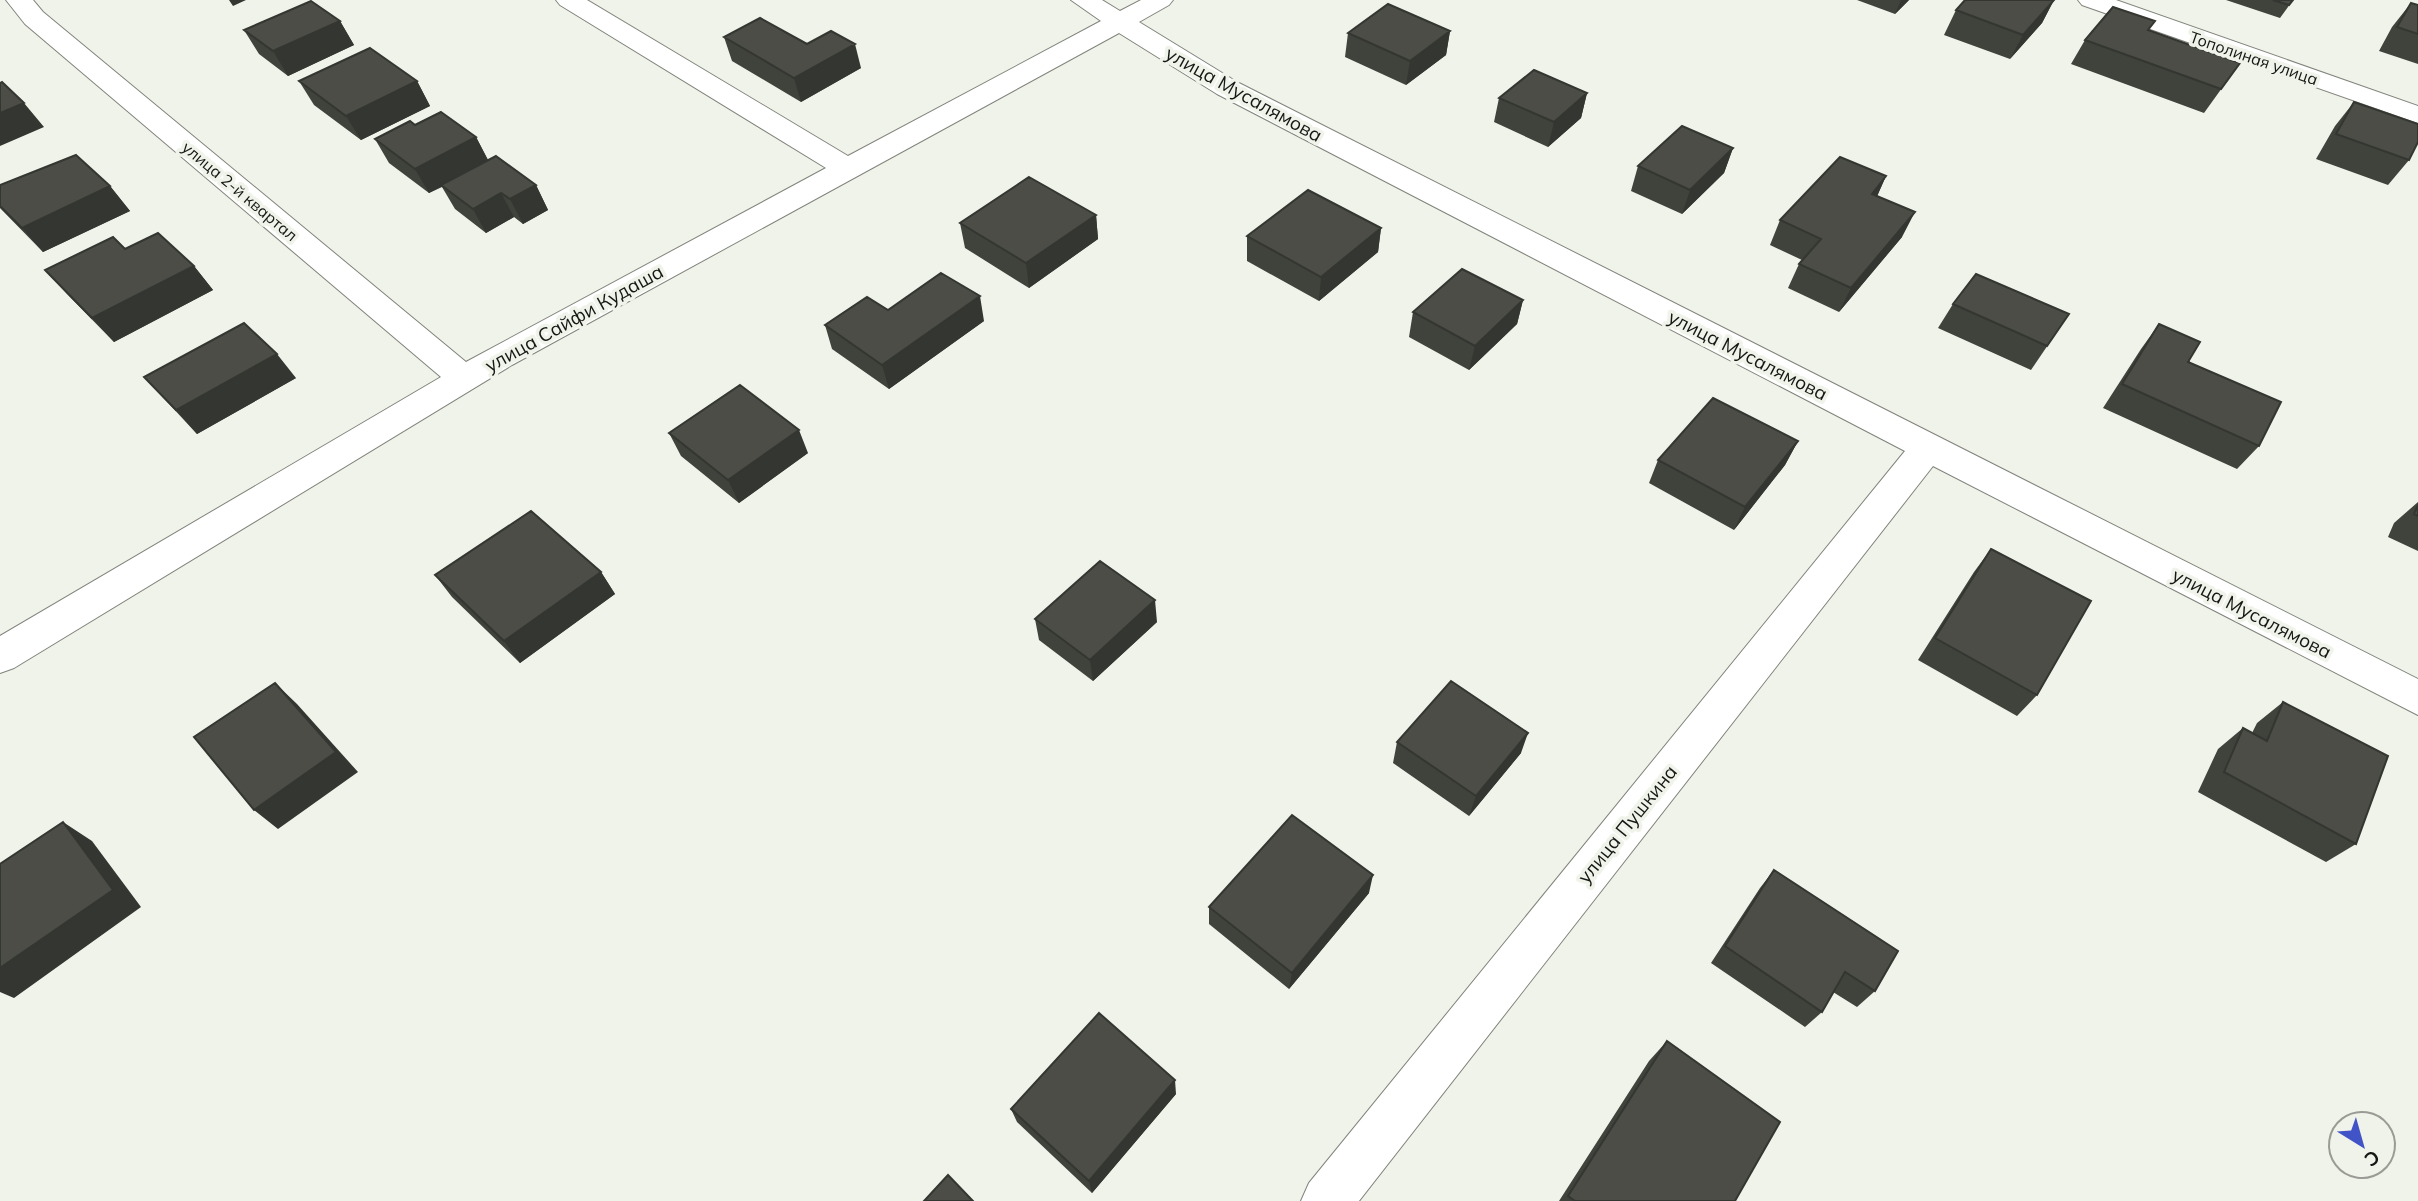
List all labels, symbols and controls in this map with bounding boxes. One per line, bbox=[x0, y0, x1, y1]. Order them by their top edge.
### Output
street label: Тополиная улица bbox=[2187, 27, 2321, 89]
street label: улица Мусалямова bbox=[1161, 41, 1327, 147]
street label: улица 2-й квартал bbox=[178, 137, 302, 245]
street label: улица Сайфи Кудаша bbox=[481, 259, 667, 377]
street label: улица Мусалямова bbox=[1664, 304, 1832, 406]
street label: улица Мусалямова bbox=[2168, 562, 2336, 664]
street label: улица Пушкина bbox=[1572, 760, 1682, 888]
north arrow bbox=[2327, 1110, 2397, 1180]
text: С bbox=[2360, 1145, 2385, 1172]

